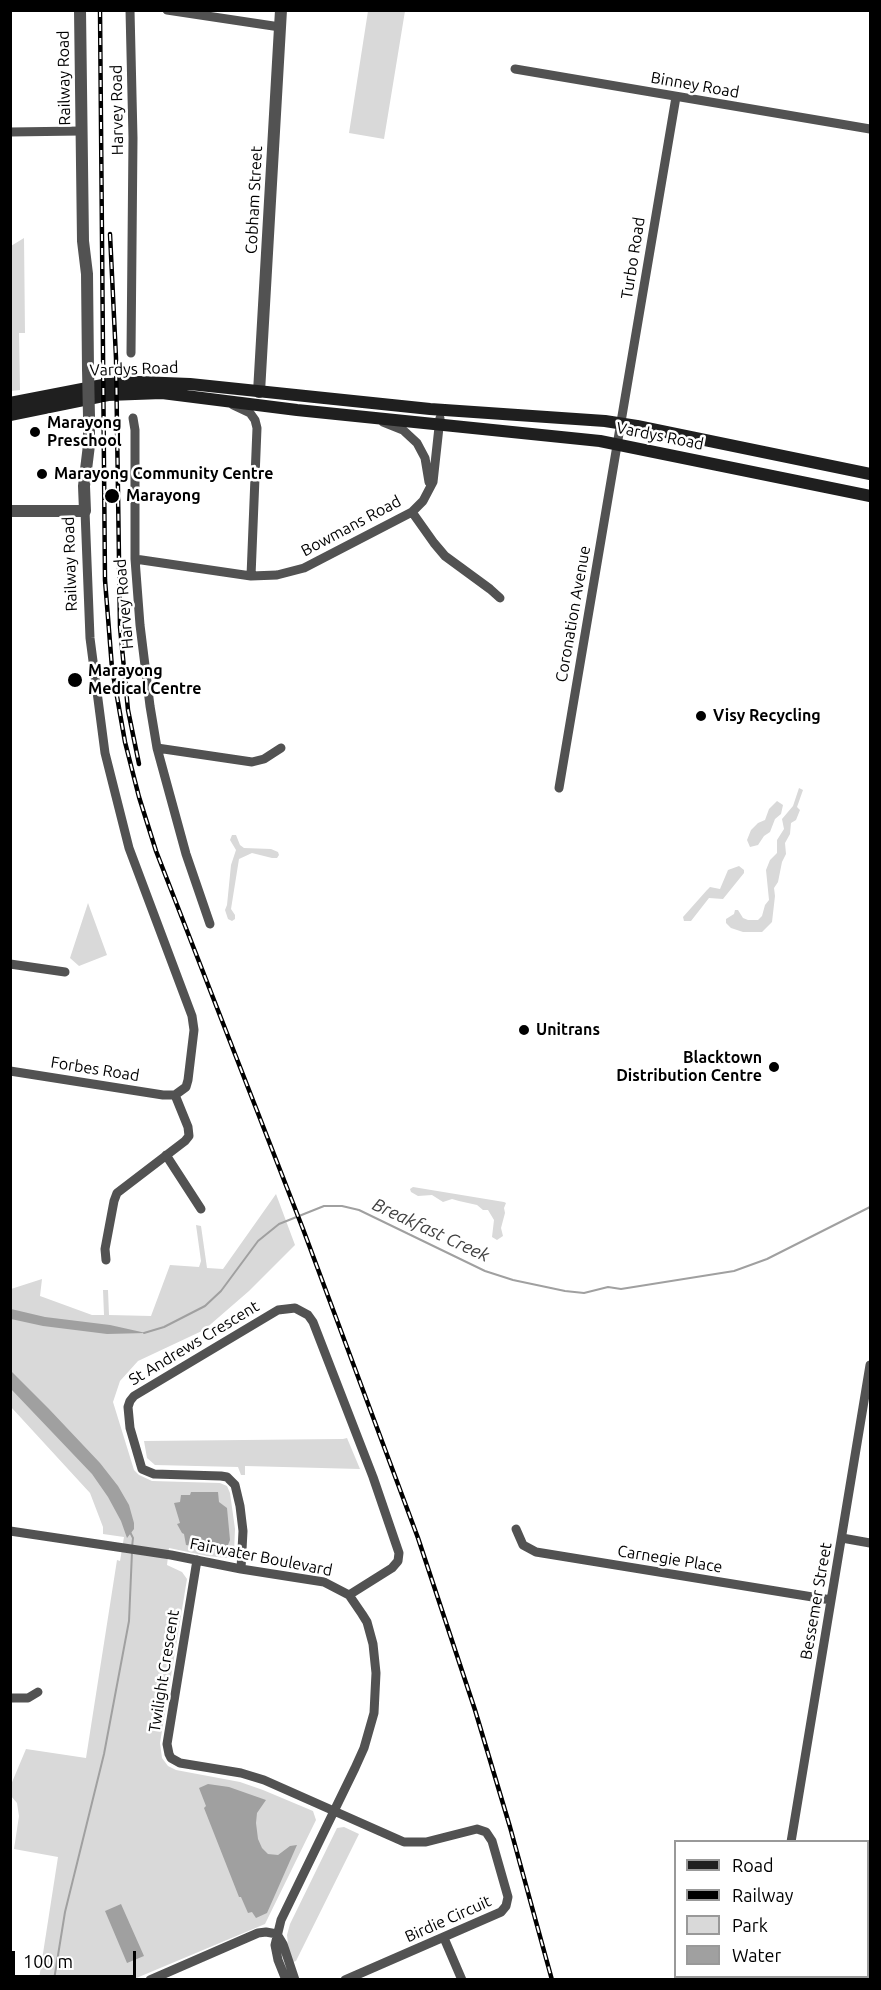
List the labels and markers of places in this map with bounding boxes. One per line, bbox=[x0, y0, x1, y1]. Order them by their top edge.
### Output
place label: Marayong Preschool bbox=[47, 413, 122, 451]
marker: Marayong Preschool bbox=[28, 425, 42, 439]
place label: Marayong Community Centre bbox=[54, 464, 273, 484]
marker: Marayong Community Centre bbox=[35, 467, 49, 481]
place label: Marayong bbox=[126, 486, 201, 506]
marker: Marayong bbox=[103, 487, 121, 505]
place label: Marayong Medical Centre bbox=[88, 661, 202, 699]
marker: Marayong Medical Centre bbox=[66, 671, 84, 689]
place label: Visy Recycling bbox=[713, 706, 821, 726]
marker: Visy Recycling bbox=[694, 709, 708, 723]
place label: Unitrans bbox=[536, 1020, 600, 1040]
marker: Unitrans bbox=[517, 1023, 531, 1037]
place label: Blacktown Distribution Centre bbox=[616, 1048, 762, 1086]
marker: Blacktown Distribution Centre bbox=[767, 1060, 781, 1074]

